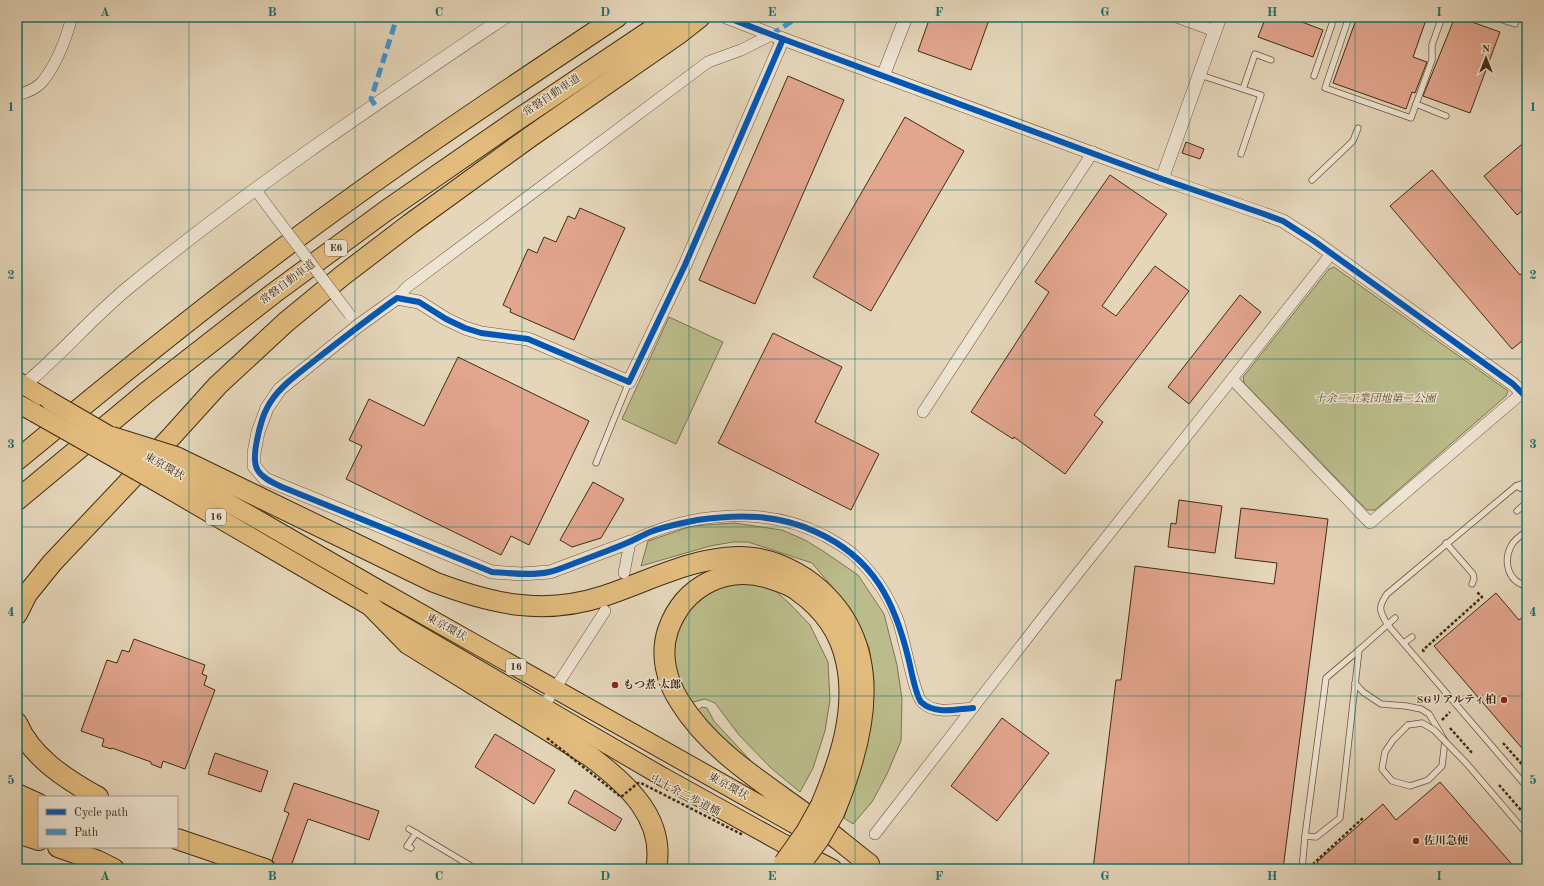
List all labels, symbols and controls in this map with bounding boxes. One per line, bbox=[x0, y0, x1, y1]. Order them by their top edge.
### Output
text: A bbox=[100, 6, 110, 19]
text: B bbox=[267, 6, 277, 19]
text: C bbox=[435, 6, 443, 19]
text: D bbox=[600, 6, 610, 19]
text: E bbox=[768, 6, 777, 19]
text: F bbox=[935, 6, 944, 19]
text: G bbox=[1100, 6, 1110, 19]
text: H bbox=[1267, 6, 1278, 19]
text: I bbox=[1436, 6, 1442, 19]
north arrow bbox=[1466, 38, 1506, 78]
text: N bbox=[1482, 44, 1491, 55]
street label: 常磐自動車道 bbox=[520, 71, 582, 119]
text: 1 bbox=[7, 101, 15, 114]
text: 1 bbox=[1529, 101, 1537, 114]
road number: E6 bbox=[325, 240, 347, 256]
street label: 常磐自動車道 bbox=[257, 257, 318, 307]
text: 2 bbox=[7, 269, 15, 282]
text: 2 bbox=[1529, 269, 1537, 282]
park label: 十余二工業団地第二公園 bbox=[1315, 392, 1437, 405]
text: 3 bbox=[7, 438, 15, 451]
text: 3 bbox=[1529, 438, 1537, 451]
street label: 東京環状 bbox=[142, 450, 187, 483]
road number: 16 bbox=[206, 509, 226, 525]
text: 4 bbox=[7, 606, 15, 619]
text: 4 bbox=[1529, 606, 1537, 619]
street label: 東京環状 bbox=[424, 611, 469, 643]
road number: 16 bbox=[506, 659, 526, 675]
place label: もつ煮 太郎 bbox=[623, 678, 681, 691]
marker: もつ煮 太郎 bbox=[610, 680, 620, 690]
place label: SGリアルティ柏 bbox=[1417, 693, 1496, 706]
marker: SGリアルティ柏 bbox=[1499, 695, 1509, 705]
street label: 東京環状 bbox=[706, 770, 751, 802]
street label: 中十余二歩道橋 bbox=[648, 772, 723, 818]
text: 5 bbox=[7, 774, 15, 787]
text: 5 bbox=[1529, 774, 1537, 787]
legend bbox=[38, 796, 178, 848]
text: Cycle path bbox=[74, 807, 129, 819]
text: Path bbox=[74, 827, 99, 839]
place label: 佐川急便 bbox=[1424, 834, 1468, 847]
marker: 佐川急便 bbox=[1411, 836, 1421, 846]
text: A bbox=[100, 870, 110, 883]
text: B bbox=[267, 870, 277, 883]
text: C bbox=[435, 870, 443, 883]
text: D bbox=[600, 870, 610, 883]
text: E bbox=[768, 870, 777, 883]
text: F bbox=[935, 870, 944, 883]
text: G bbox=[1100, 870, 1110, 883]
text: H bbox=[1267, 870, 1278, 883]
text: I bbox=[1436, 870, 1442, 883]

